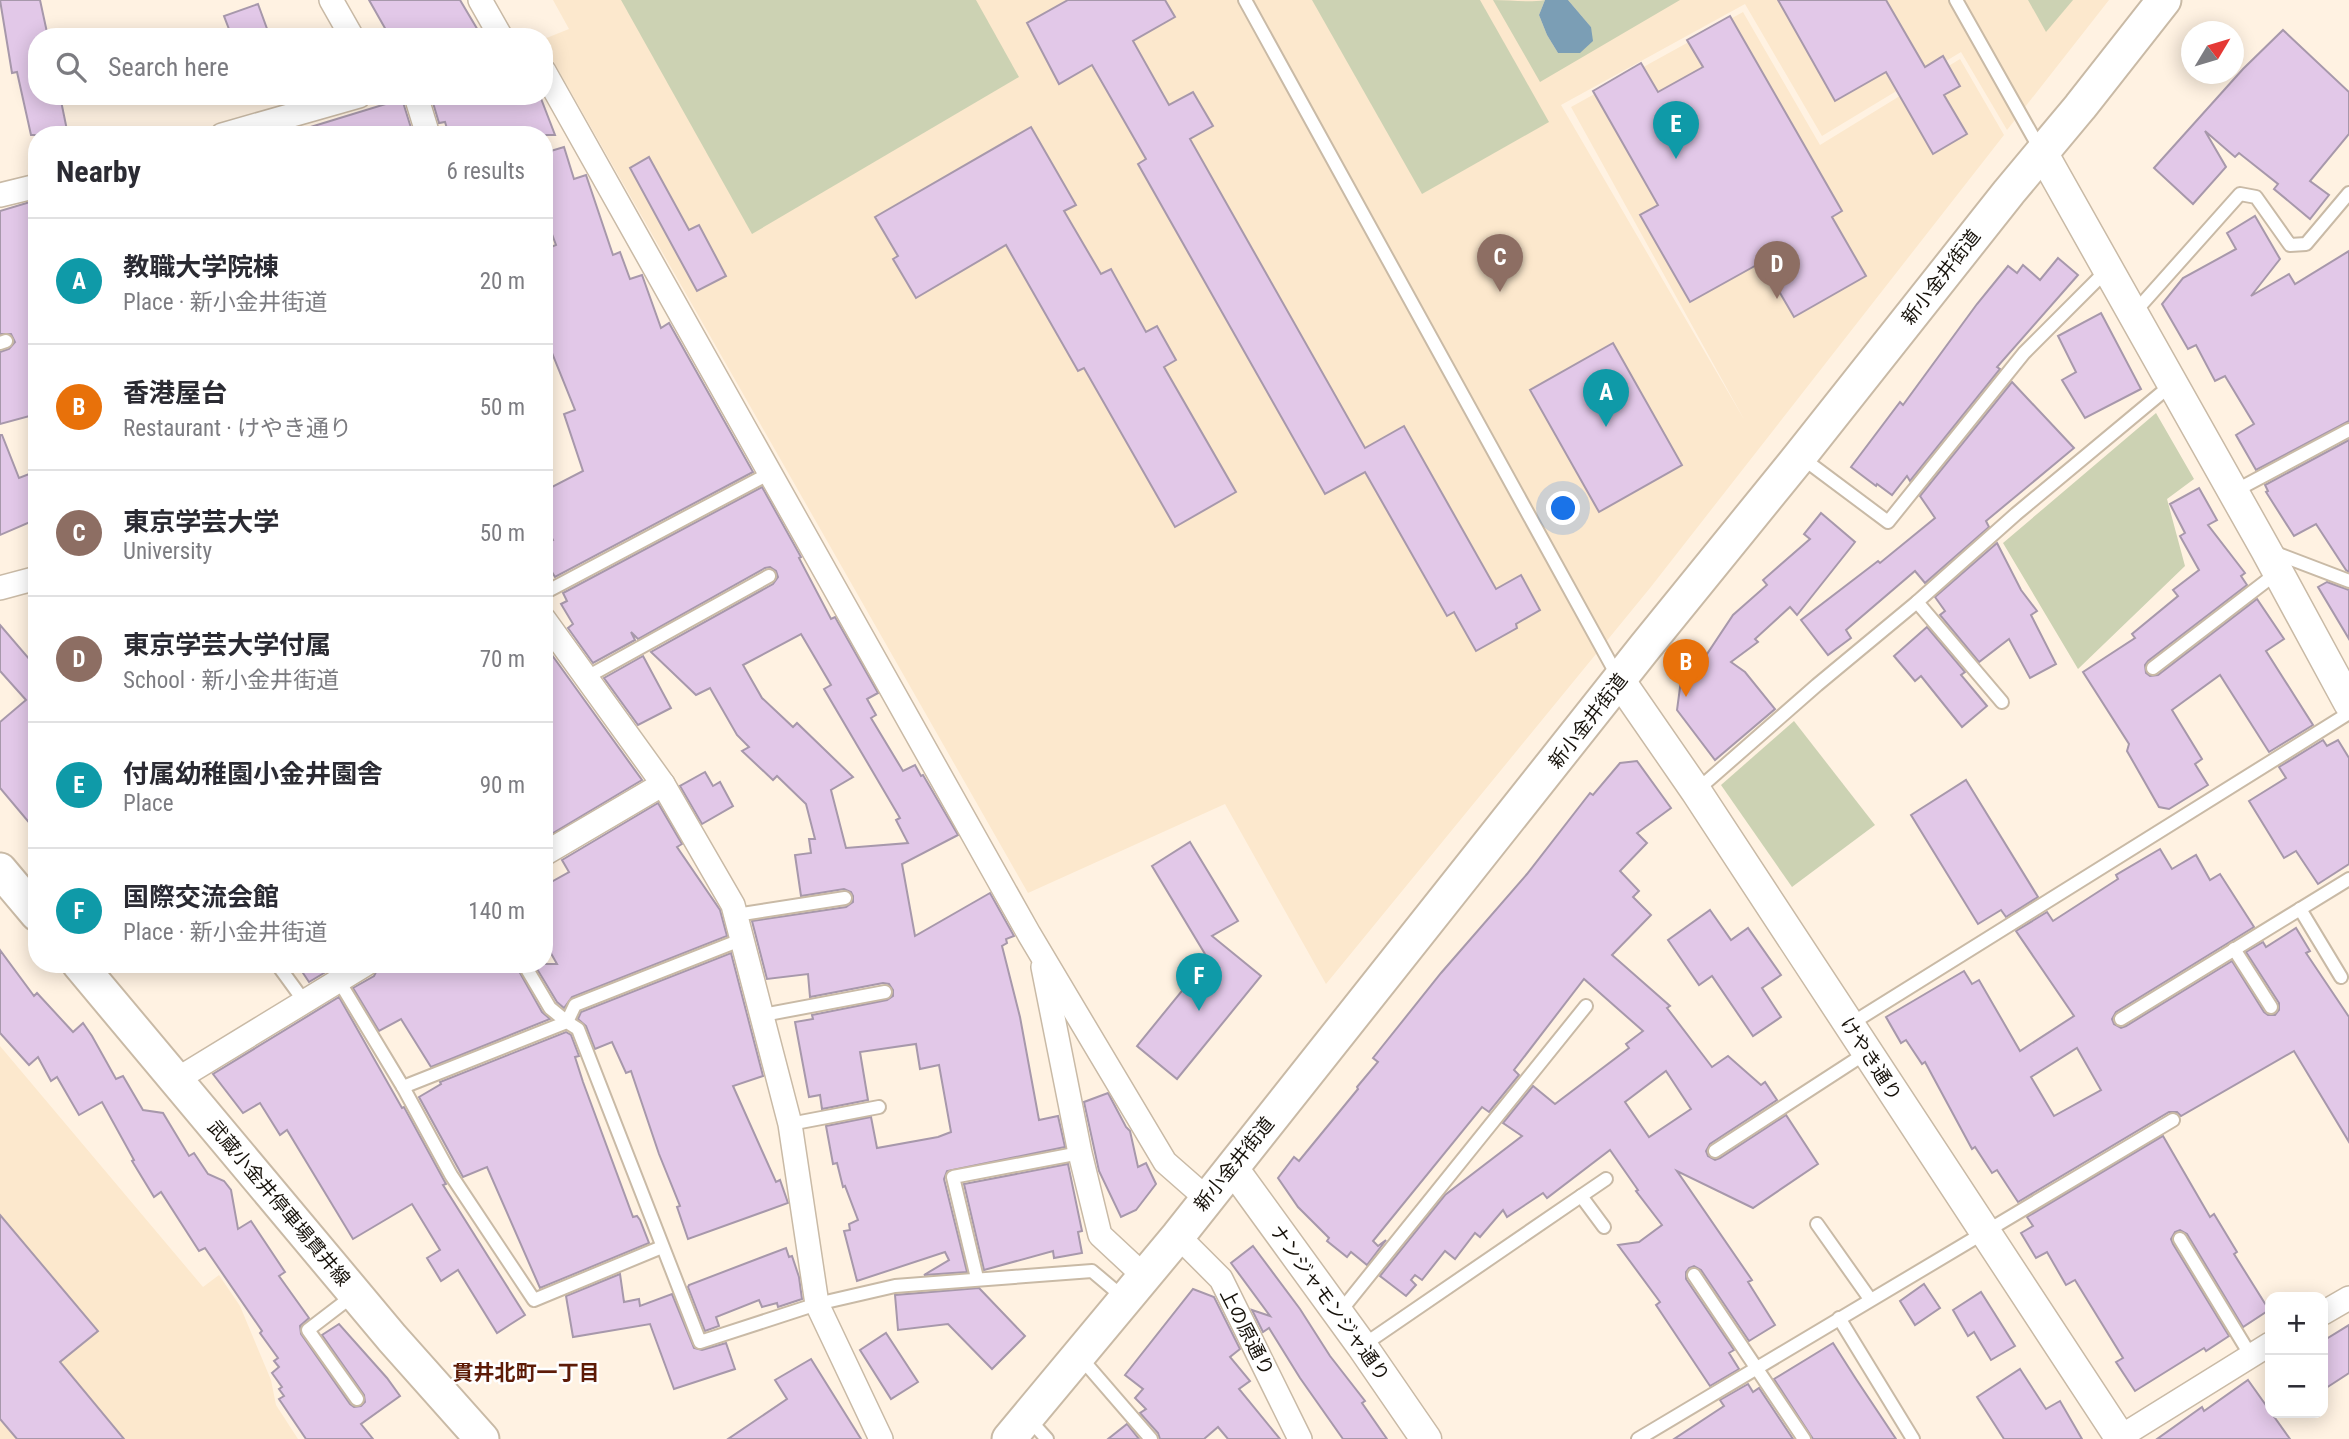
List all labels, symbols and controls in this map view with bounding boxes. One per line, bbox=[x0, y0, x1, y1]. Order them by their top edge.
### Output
north arrow bbox=[2181, 21, 2244, 84]
search box bbox=[28, 28, 553, 105]
icon: search bbox=[52, 48, 90, 86]
text: Search here bbox=[108, 52, 229, 82]
pin: E bbox=[1653, 101, 1699, 159]
text: Nearby bbox=[56, 154, 141, 189]
text: 6 results bbox=[447, 158, 525, 185]
street label: 新小金井街道 bbox=[1897, 225, 1985, 329]
pin: C bbox=[1477, 234, 1523, 292]
pin: D bbox=[1754, 241, 1800, 299]
text: 教職大学院棟 bbox=[123, 252, 279, 282]
text: A bbox=[72, 268, 86, 295]
text: 20 m bbox=[480, 268, 525, 295]
text: Place · 新小金井街道 bbox=[123, 289, 328, 316]
pin: A bbox=[1583, 369, 1629, 427]
text: 香港屋台 bbox=[123, 378, 227, 408]
text: B bbox=[73, 394, 85, 421]
text: 50 m bbox=[480, 394, 525, 421]
text: Restaurant · けやき通り bbox=[123, 415, 352, 442]
your location bbox=[1546, 491, 1580, 525]
text: 東京学芸大学 bbox=[123, 507, 279, 537]
text: C bbox=[72, 520, 86, 547]
text: 50 m bbox=[480, 520, 525, 547]
text: University bbox=[123, 538, 212, 565]
text: 東京学芸大学付属 bbox=[123, 630, 331, 660]
pin: B bbox=[1663, 639, 1709, 697]
text: D bbox=[73, 646, 86, 673]
text: 70 m bbox=[480, 646, 525, 673]
text: School · 新小金井街道 bbox=[123, 667, 339, 694]
street label: 新小金井街道 bbox=[1544, 669, 1632, 773]
text: 付属幼稚園小金井園舎 bbox=[123, 759, 383, 789]
text: E bbox=[73, 772, 85, 799]
text: 90 m bbox=[480, 772, 525, 799]
text: Place bbox=[123, 790, 173, 817]
text: 国際交流会館 bbox=[123, 882, 279, 912]
text: F bbox=[74, 898, 84, 925]
text: 140 m bbox=[468, 898, 525, 925]
text: Place · 新小金井街道 bbox=[123, 919, 328, 946]
pin: F bbox=[1176, 953, 1222, 1011]
street label: けやき通り bbox=[1835, 1013, 1907, 1105]
street label: 新小金井街道 bbox=[1189, 1112, 1279, 1216]
street label: 武蔵小金井停車場貫井線 bbox=[203, 1116, 355, 1290]
street label: ナンジャモンジャ通り bbox=[1265, 1220, 1395, 1386]
street label: 上の原通り bbox=[1215, 1284, 1279, 1380]
map controls bbox=[2265, 1292, 2328, 1418]
button: + bbox=[2265, 1292, 2328, 1355]
button: − bbox=[2265, 1355, 2328, 1418]
district label: 貫井北町一丁目 bbox=[453, 1361, 600, 1385]

